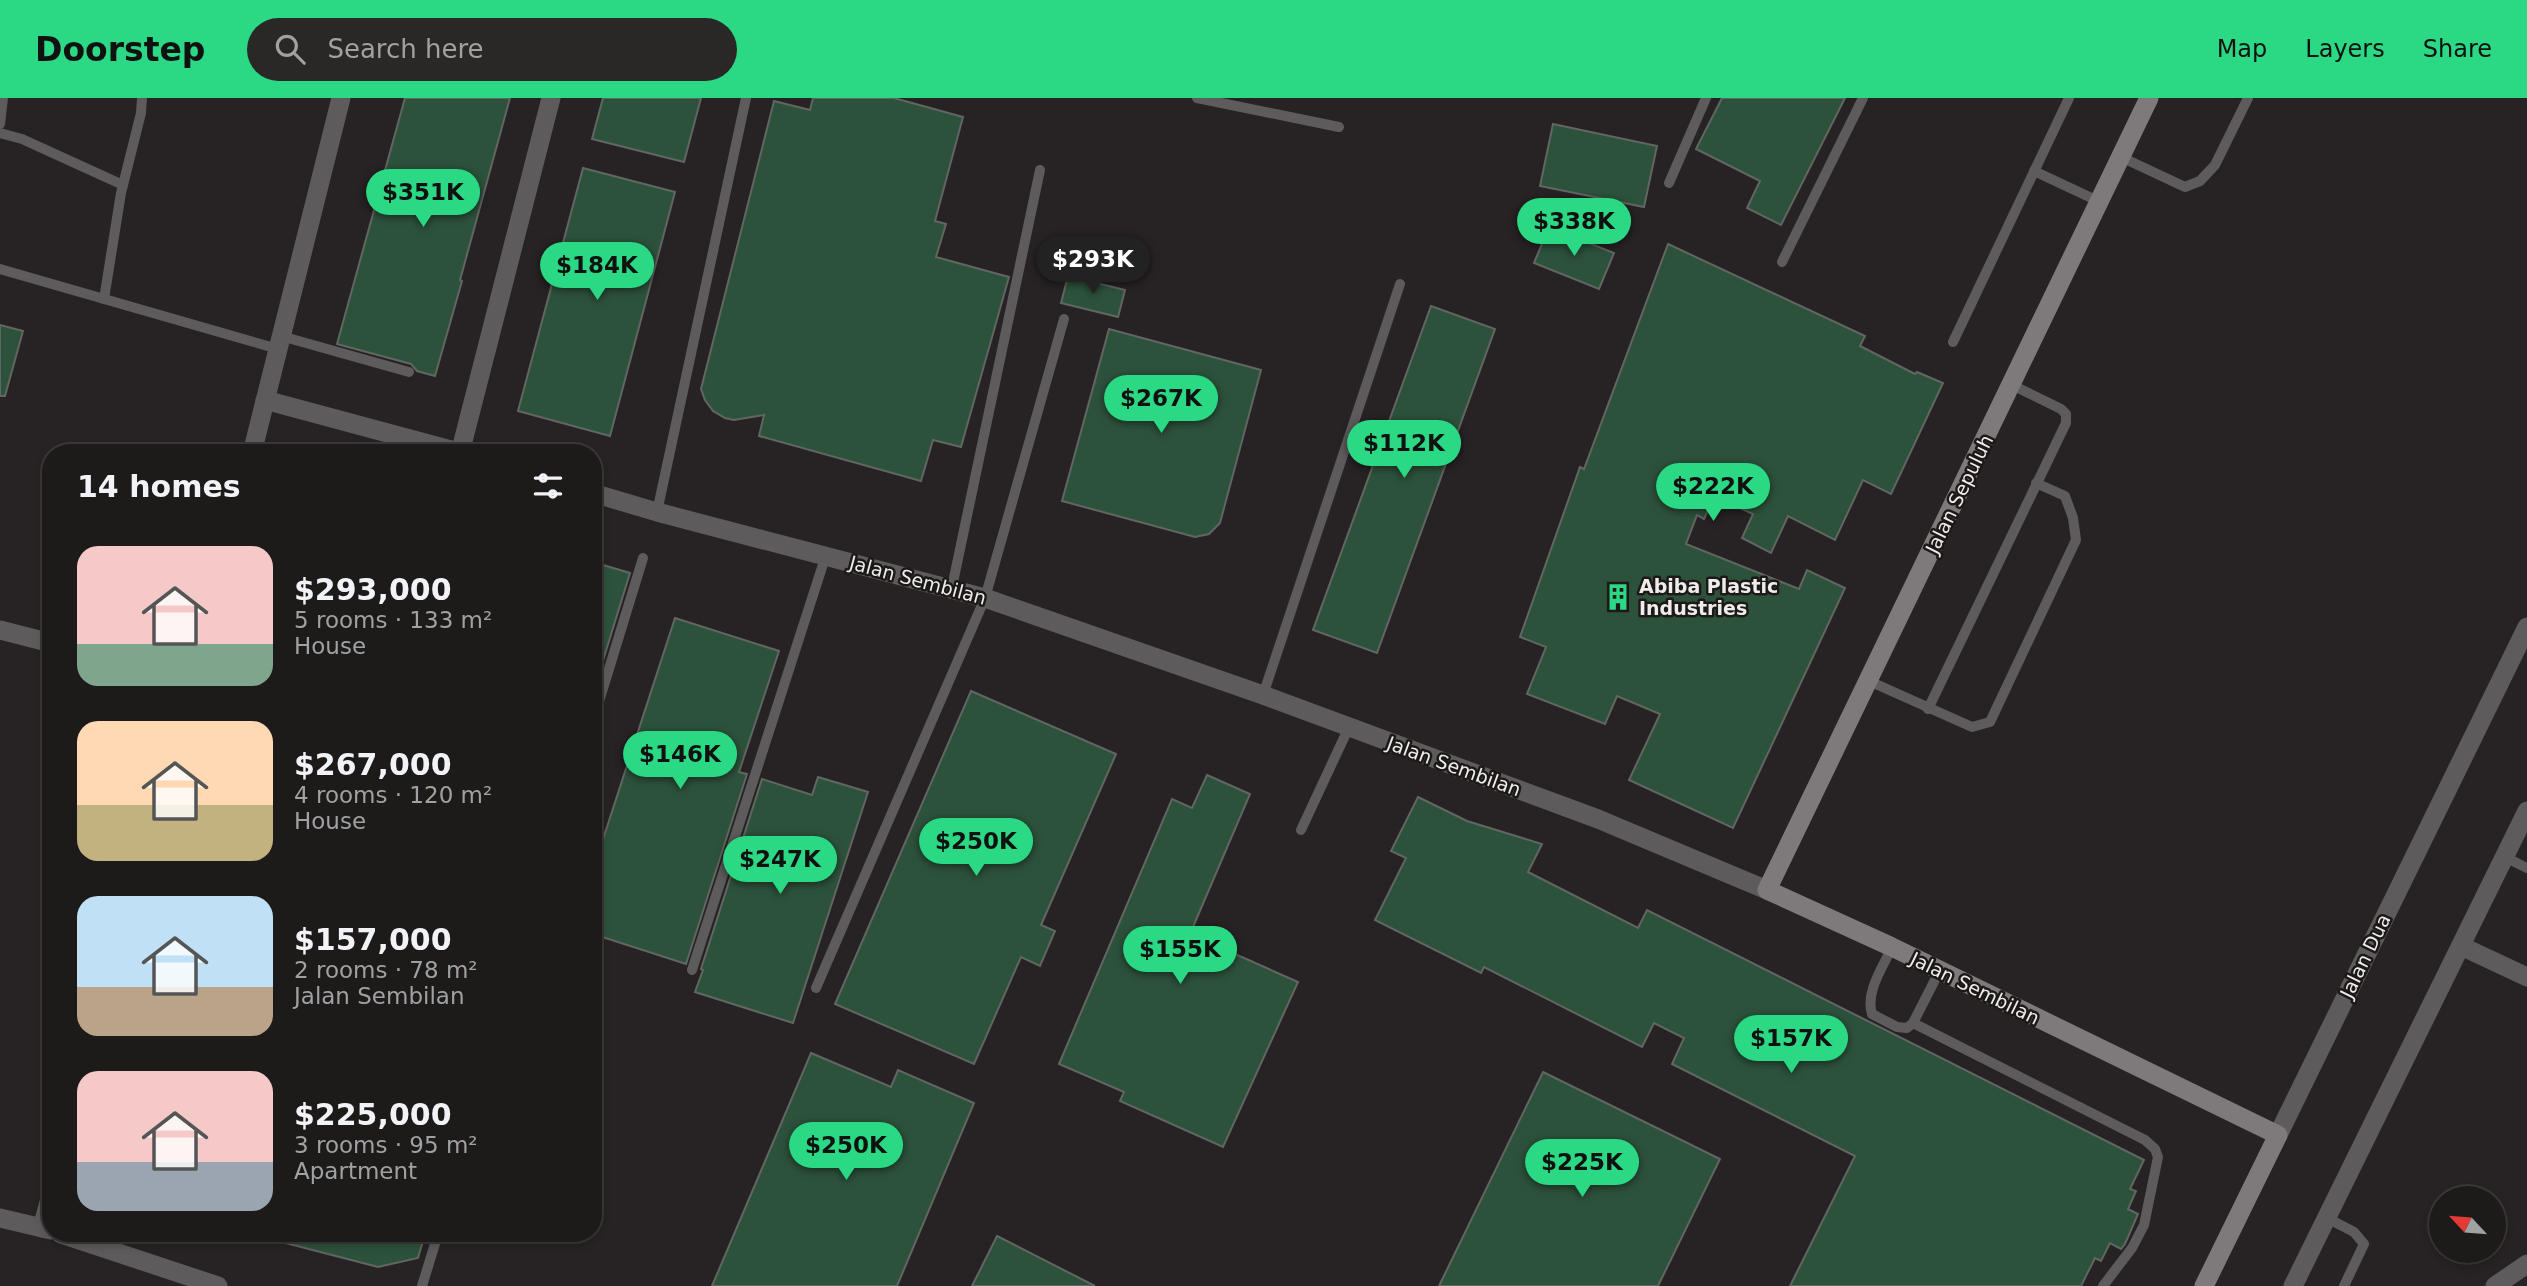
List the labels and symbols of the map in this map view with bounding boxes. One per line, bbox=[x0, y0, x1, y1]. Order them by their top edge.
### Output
pin: $351K bbox=[374, 170, 472, 229]
pin: $338K bbox=[1525, 198, 1623, 258]
pin: $293K bbox=[1044, 236, 1142, 296]
pin: $184K bbox=[548, 242, 646, 302]
pin: $267K bbox=[1112, 376, 1210, 435]
pin: $112K bbox=[1355, 420, 1453, 480]
street label: Jalan Sepuluh bbox=[1920, 431, 1997, 558]
pin: $222K bbox=[1664, 464, 1762, 523]
street label: Jalan Sembilan bbox=[846, 551, 989, 609]
place label: Abiba Plastic Industries bbox=[1639, 575, 1778, 619]
building icon: Abiba Plastic Industries bbox=[1603, 582, 1633, 612]
street label: Jalan Sembilan bbox=[1383, 731, 1524, 800]
pin: $146K bbox=[631, 732, 729, 791]
pin: $250K bbox=[927, 818, 1025, 878]
pin: $247K bbox=[731, 836, 829, 896]
street label: Jalan Dua bbox=[2335, 910, 2395, 1002]
pin: $155K bbox=[1131, 926, 1229, 986]
street label: Jalan Sembilan bbox=[1906, 947, 2043, 1029]
pin: $157K bbox=[1742, 1016, 1840, 1075]
pin: $250K bbox=[797, 1122, 895, 1182]
pin: $225K bbox=[1533, 1140, 1631, 1199]
north arrow bbox=[2429, 1186, 2506, 1264]

